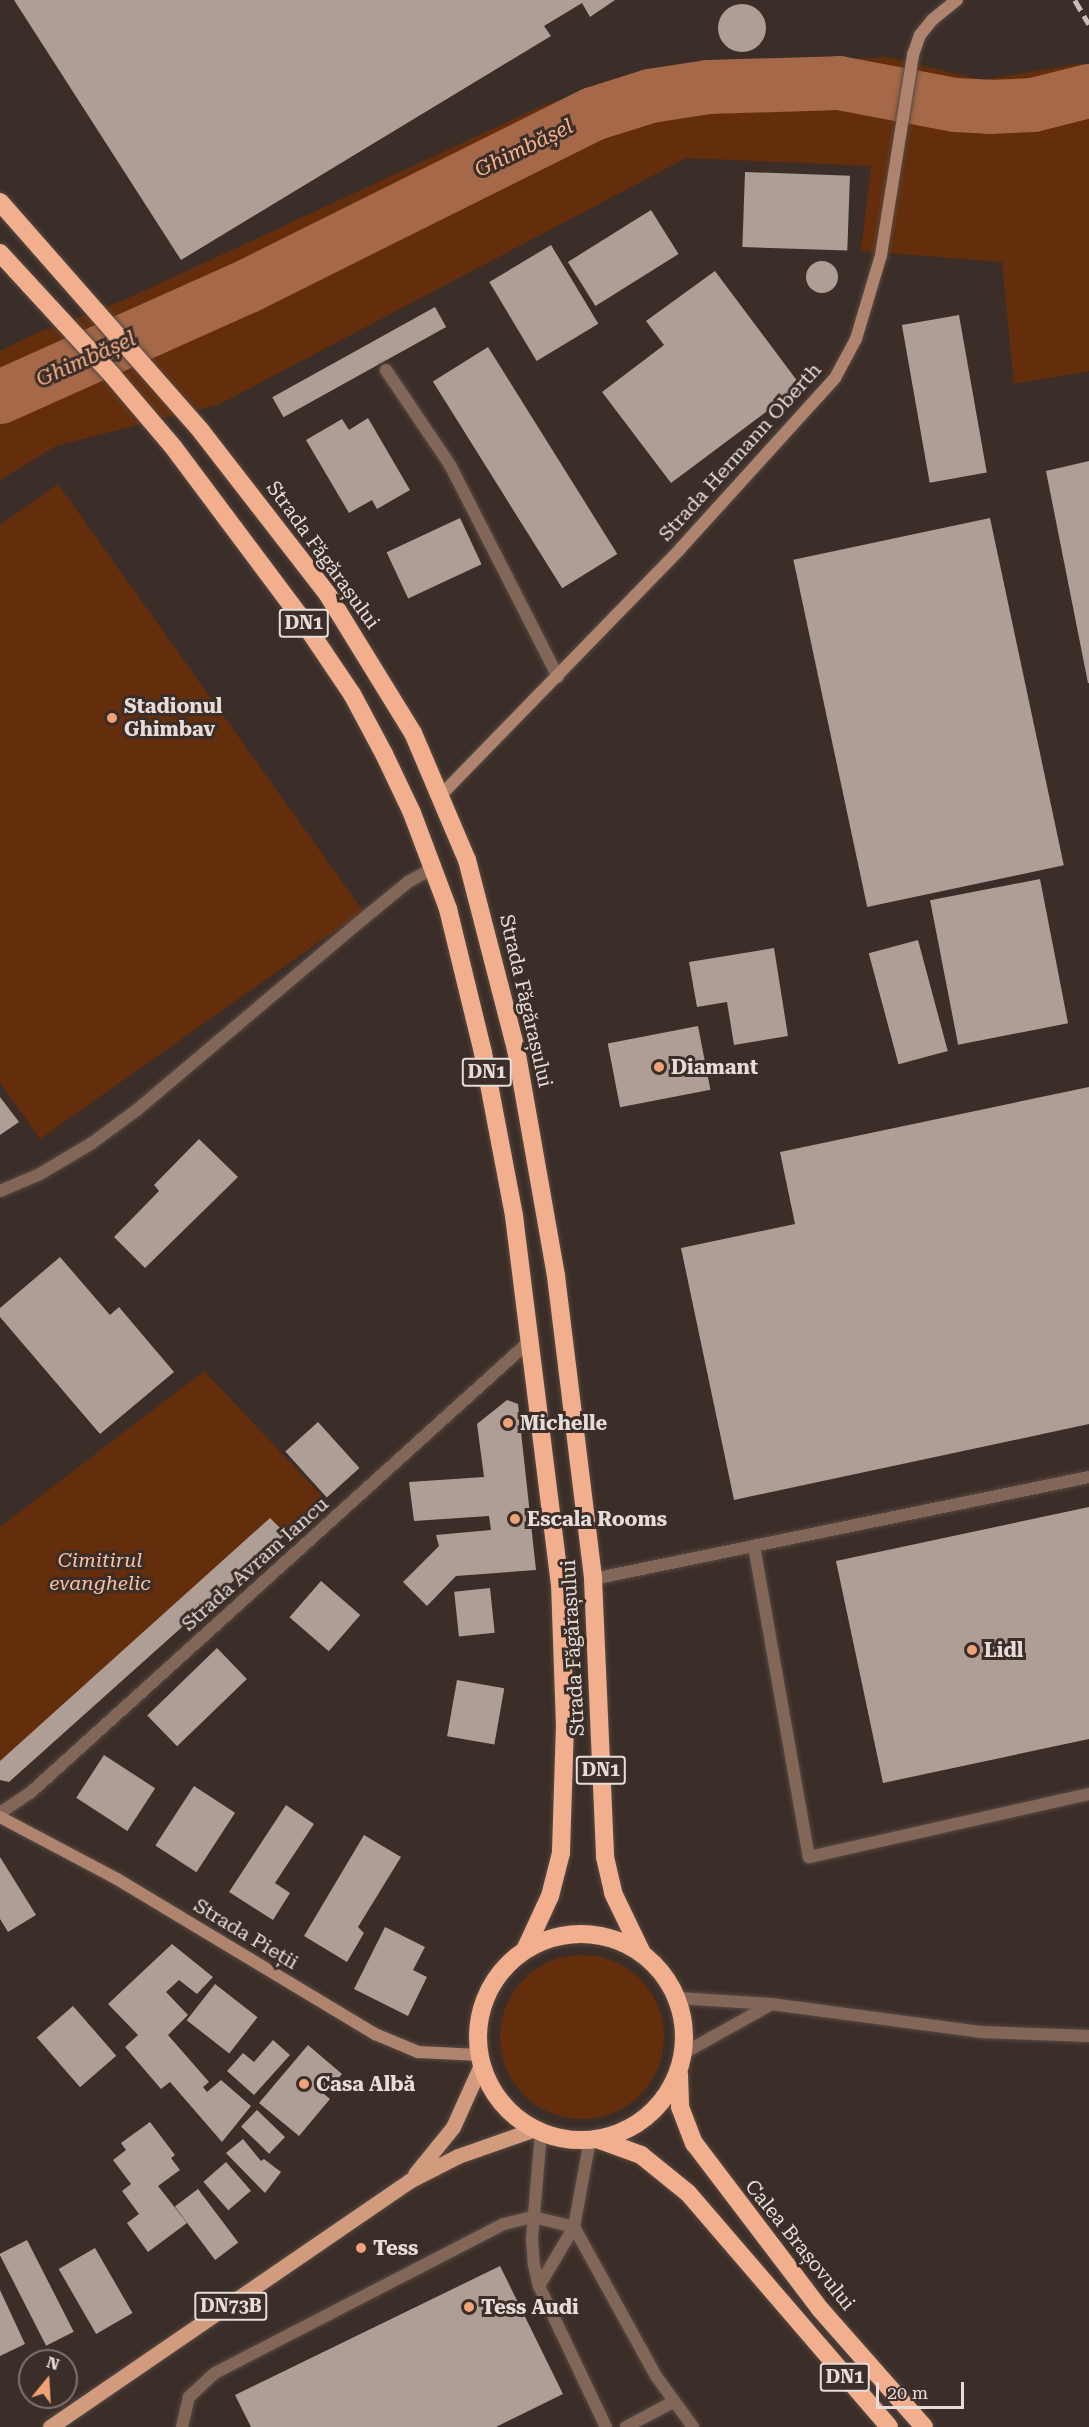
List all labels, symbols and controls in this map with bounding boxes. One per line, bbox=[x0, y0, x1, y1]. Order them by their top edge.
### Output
water label: Ghimbășel bbox=[471, 113, 577, 183]
water label: Ghimbășel bbox=[32, 326, 140, 392]
street label: Strada Hermann Oberth bbox=[654, 358, 826, 546]
street label: Strada Făgărașului bbox=[261, 476, 385, 634]
road number: DN1 bbox=[278, 608, 330, 638]
place label: Stadionul Ghimbav bbox=[124, 694, 222, 741]
marker: Stadionul Ghimbav bbox=[105, 711, 119, 725]
street label: Strada Făgărașului bbox=[494, 912, 558, 1090]
place label: Diamant bbox=[671, 1055, 758, 1079]
road number: DN1 bbox=[462, 1057, 512, 1087]
marker: Diamant bbox=[652, 1060, 666, 1074]
place label: Michelle bbox=[520, 1411, 607, 1435]
marker: Michelle bbox=[501, 1416, 515, 1430]
street label: Strada Avram Iancu bbox=[177, 1492, 333, 1636]
place label: Escala Rooms bbox=[527, 1507, 667, 1531]
marker: Escala Rooms bbox=[508, 1512, 522, 1526]
park label: Cimitirul evanghelic bbox=[49, 1548, 151, 1595]
street label: Strada Făgărașului bbox=[556, 1559, 590, 1737]
place label: Lidl bbox=[984, 1638, 1023, 1662]
marker: Lidl bbox=[965, 1643, 979, 1657]
road number: DN1 bbox=[576, 1755, 626, 1785]
street label: Strada Pieții bbox=[189, 1893, 303, 1975]
place label: Casa Albă bbox=[316, 2072, 415, 2096]
marker: Casa Albă bbox=[297, 2077, 311, 2091]
street label: Calea Brașovului bbox=[740, 2175, 860, 2315]
place label: Tess bbox=[373, 2236, 418, 2260]
marker: Tess bbox=[354, 2241, 368, 2255]
road number: DN73B bbox=[194, 2291, 268, 2321]
place label: Tess Audi bbox=[481, 2295, 579, 2319]
marker: Tess Audi bbox=[462, 2300, 476, 2314]
north arrow bbox=[18, 2349, 78, 2409]
text: N bbox=[44, 2352, 62, 2374]
road number: DN1 bbox=[820, 2362, 870, 2392]
scale bar bbox=[879, 2370, 968, 2408]
text: 20 m bbox=[887, 2382, 928, 2403]

